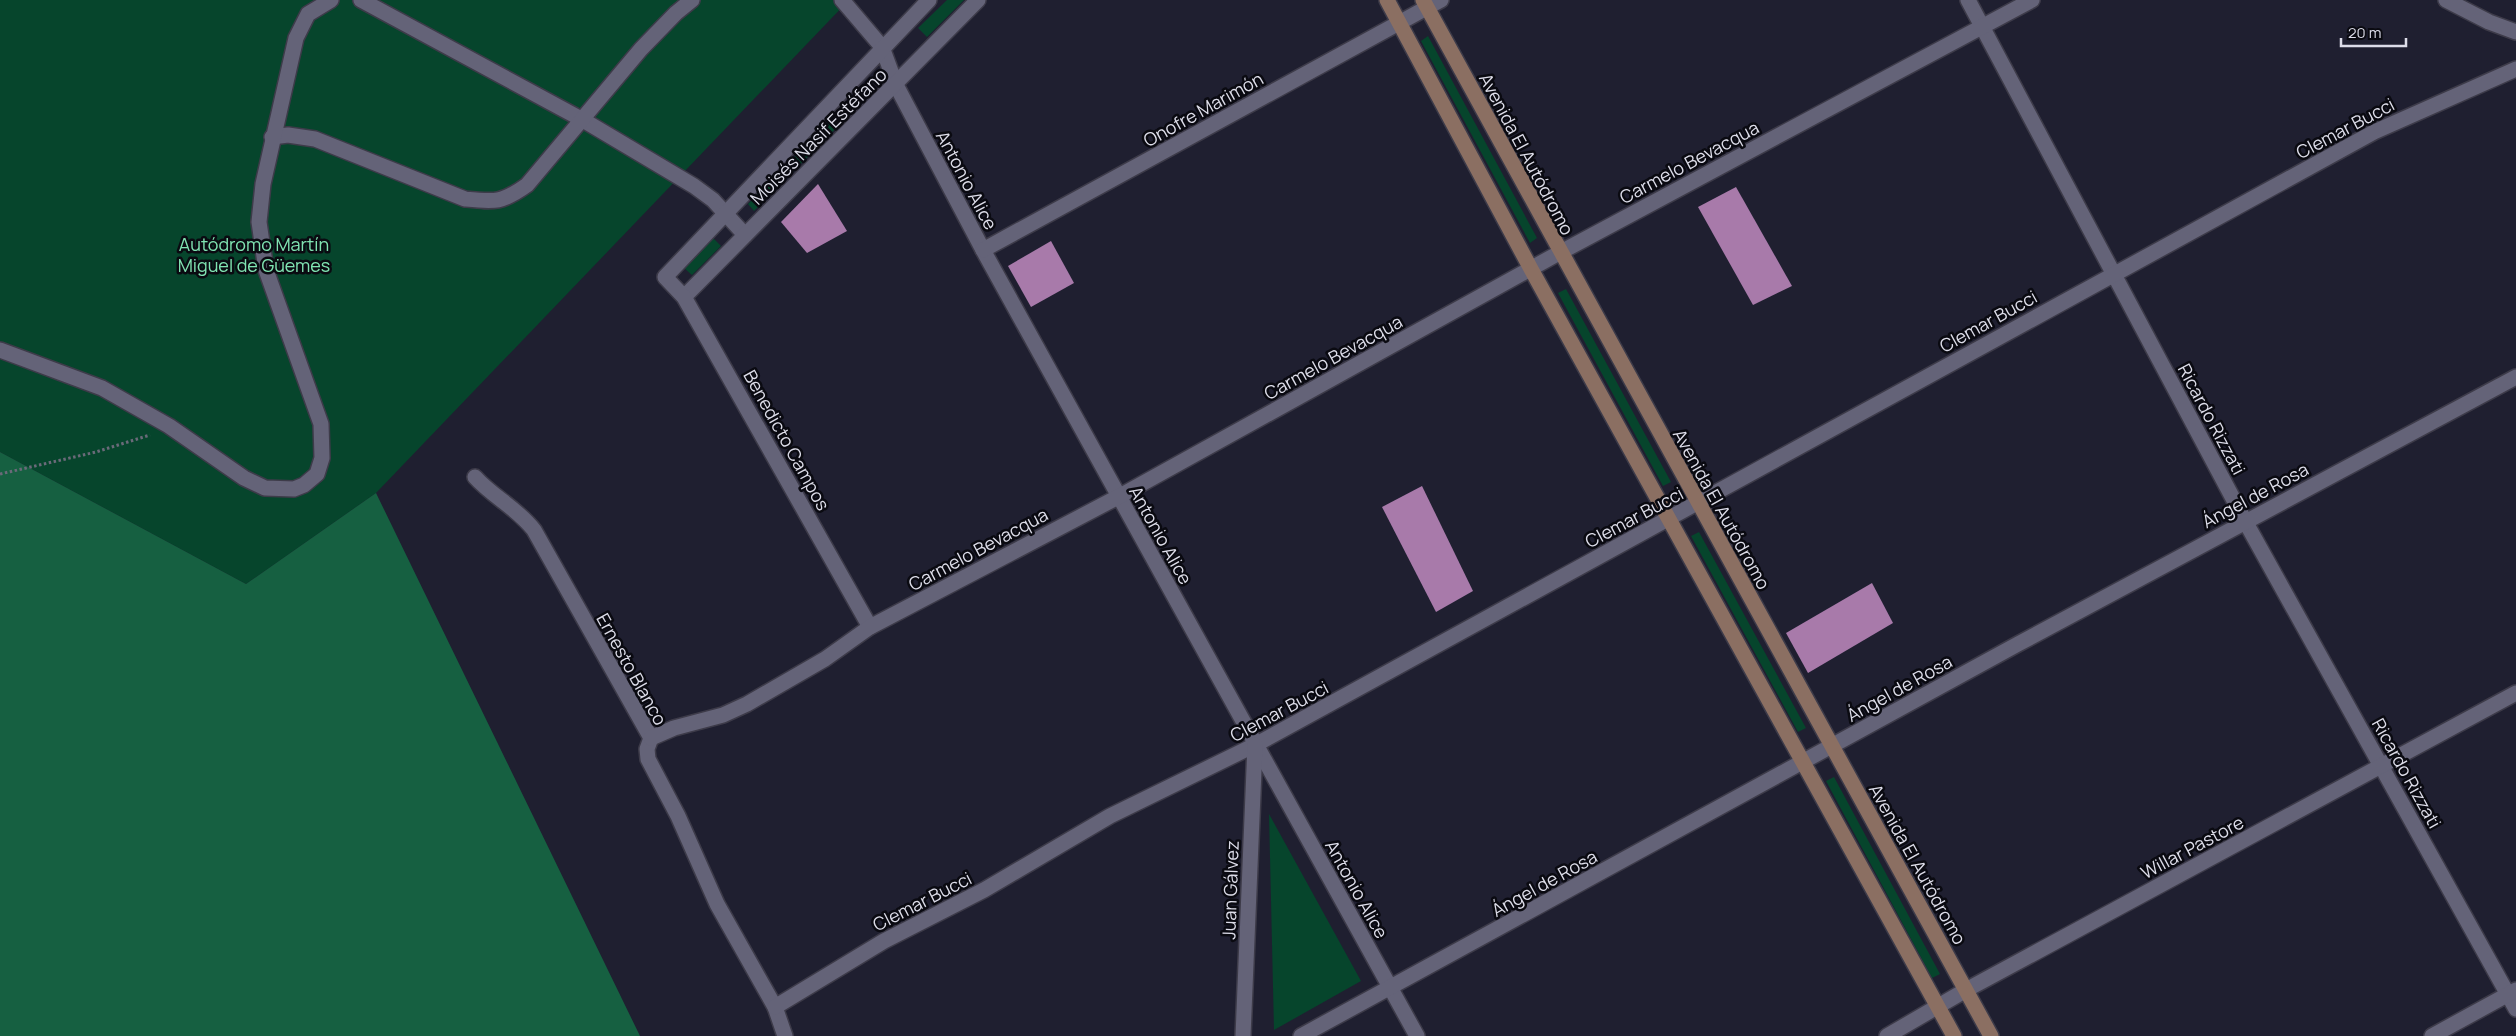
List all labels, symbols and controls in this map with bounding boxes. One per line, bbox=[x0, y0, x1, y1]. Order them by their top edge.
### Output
scale bar bbox=[2341, 15, 2406, 47]
text: 20 m bbox=[2348, 22, 2381, 43]
street label: Moisés Nasif Estéfano bbox=[745, 63, 891, 209]
street label: Onofre Marimón bbox=[1139, 66, 1267, 152]
street label: Avenida El Autódromo bbox=[1474, 69, 1580, 239]
street label: Clemar Bucci bbox=[2292, 92, 2398, 164]
street label: Carmelo Bevacqua bbox=[1615, 115, 1763, 209]
street label: Antonio Alice bbox=[931, 126, 1003, 234]
park label: Autódromo Martín Miguel de Güemes bbox=[178, 232, 330, 277]
street label: Clemar Bucci bbox=[1935, 284, 2041, 358]
street label: Carmelo Bevacqua bbox=[1260, 309, 1406, 405]
street label: Ricardo Rizzati bbox=[2173, 359, 2251, 479]
street label: Benedicto Campos bbox=[738, 365, 836, 515]
street label: Avenida El Autódromo bbox=[1668, 424, 1776, 594]
street label: Ángel de Rosa bbox=[2198, 457, 2312, 533]
street label: Clemar Bucci bbox=[1581, 481, 1687, 553]
street label: Antonio Alice bbox=[1124, 482, 1198, 588]
street label: Carmelo Bevacqua bbox=[904, 502, 1052, 596]
street label: Ernesto Blanco bbox=[591, 609, 673, 729]
street label: Ángel de Rosa bbox=[1842, 649, 1956, 727]
street label: Clemar Bucci bbox=[1226, 675, 1332, 747]
street label: Ricardo Rizzati bbox=[2367, 714, 2447, 832]
street label: Avenida El Autódromo bbox=[1864, 779, 1972, 949]
street label: Willar Pastore bbox=[2136, 810, 2248, 884]
street label: Antonio Alice bbox=[1320, 836, 1394, 942]
street label: Juan Gálvez bbox=[1216, 840, 1244, 940]
street label: Ángel de Rosa bbox=[1487, 844, 1601, 922]
street label: Clemar Bucci bbox=[868, 866, 976, 936]

